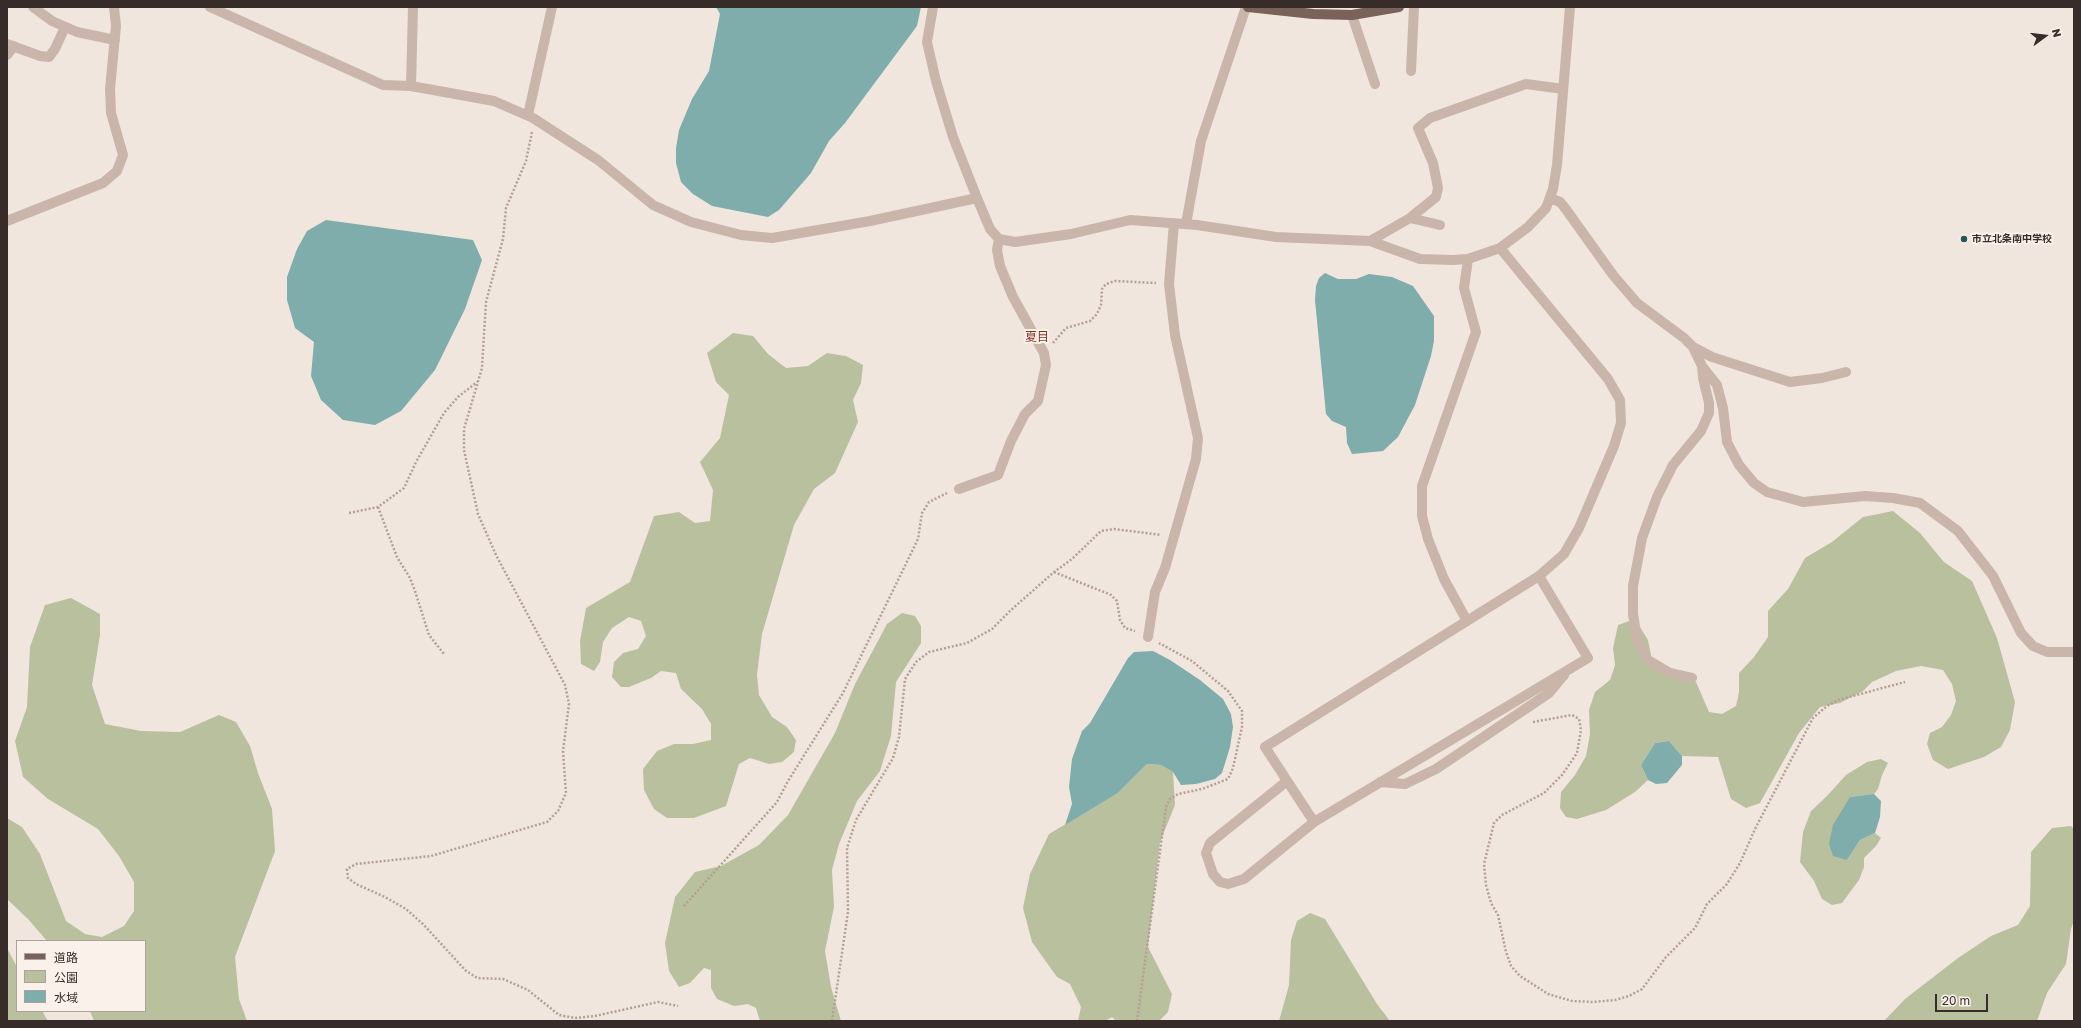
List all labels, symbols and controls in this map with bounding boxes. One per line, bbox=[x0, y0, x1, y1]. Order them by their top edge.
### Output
north arrow bbox=[2025, 16, 2065, 56]
text: N bbox=[2050, 27, 2064, 38]
place label: 市立北条南中学校 bbox=[1972, 233, 2052, 245]
marker: 市立北条南中学校 bbox=[1959, 234, 1969, 244]
district label: 夏目 bbox=[1025, 330, 1049, 344]
legend bbox=[16, 940, 146, 1012]
text: 道路 bbox=[54, 950, 78, 965]
text: 公園 bbox=[54, 970, 78, 985]
scale bar bbox=[1937, 986, 1990, 1012]
text: 水域 bbox=[54, 990, 78, 1005]
text: 20 m bbox=[1942, 993, 1970, 1008]

